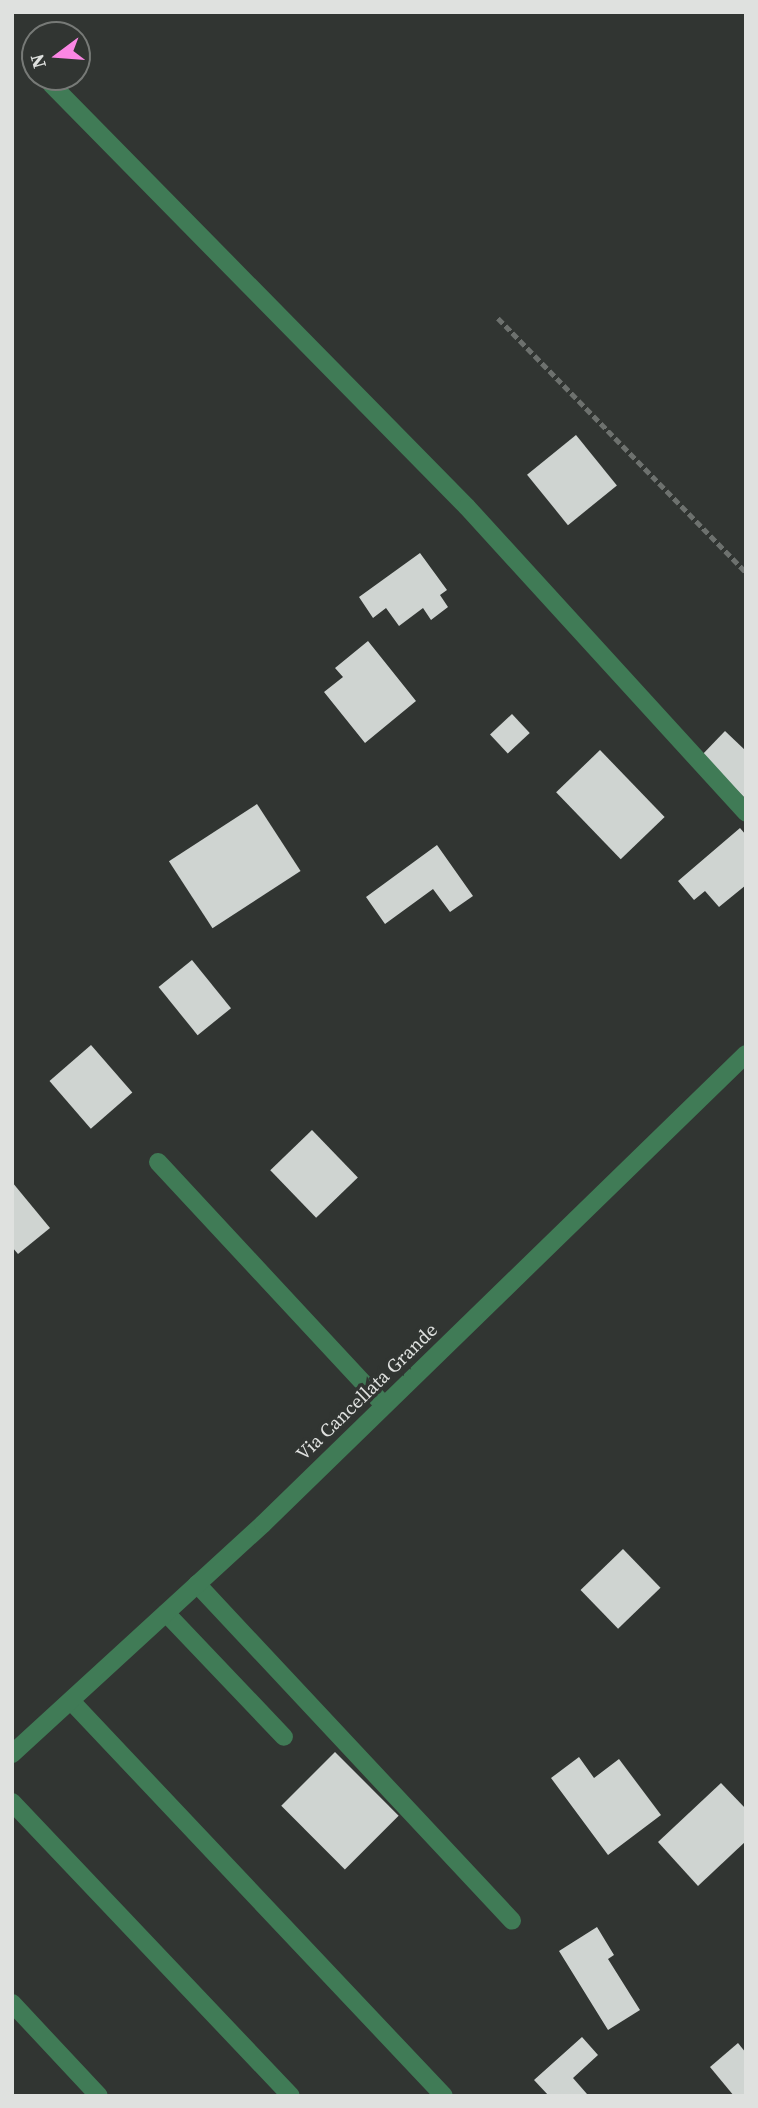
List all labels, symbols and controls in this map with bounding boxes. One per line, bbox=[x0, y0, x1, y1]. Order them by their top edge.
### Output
north arrow bbox=[21, 21, 91, 91]
text: N bbox=[23, 51, 52, 71]
street label: Via Cancellata Grande bbox=[292, 1319, 442, 1465]

